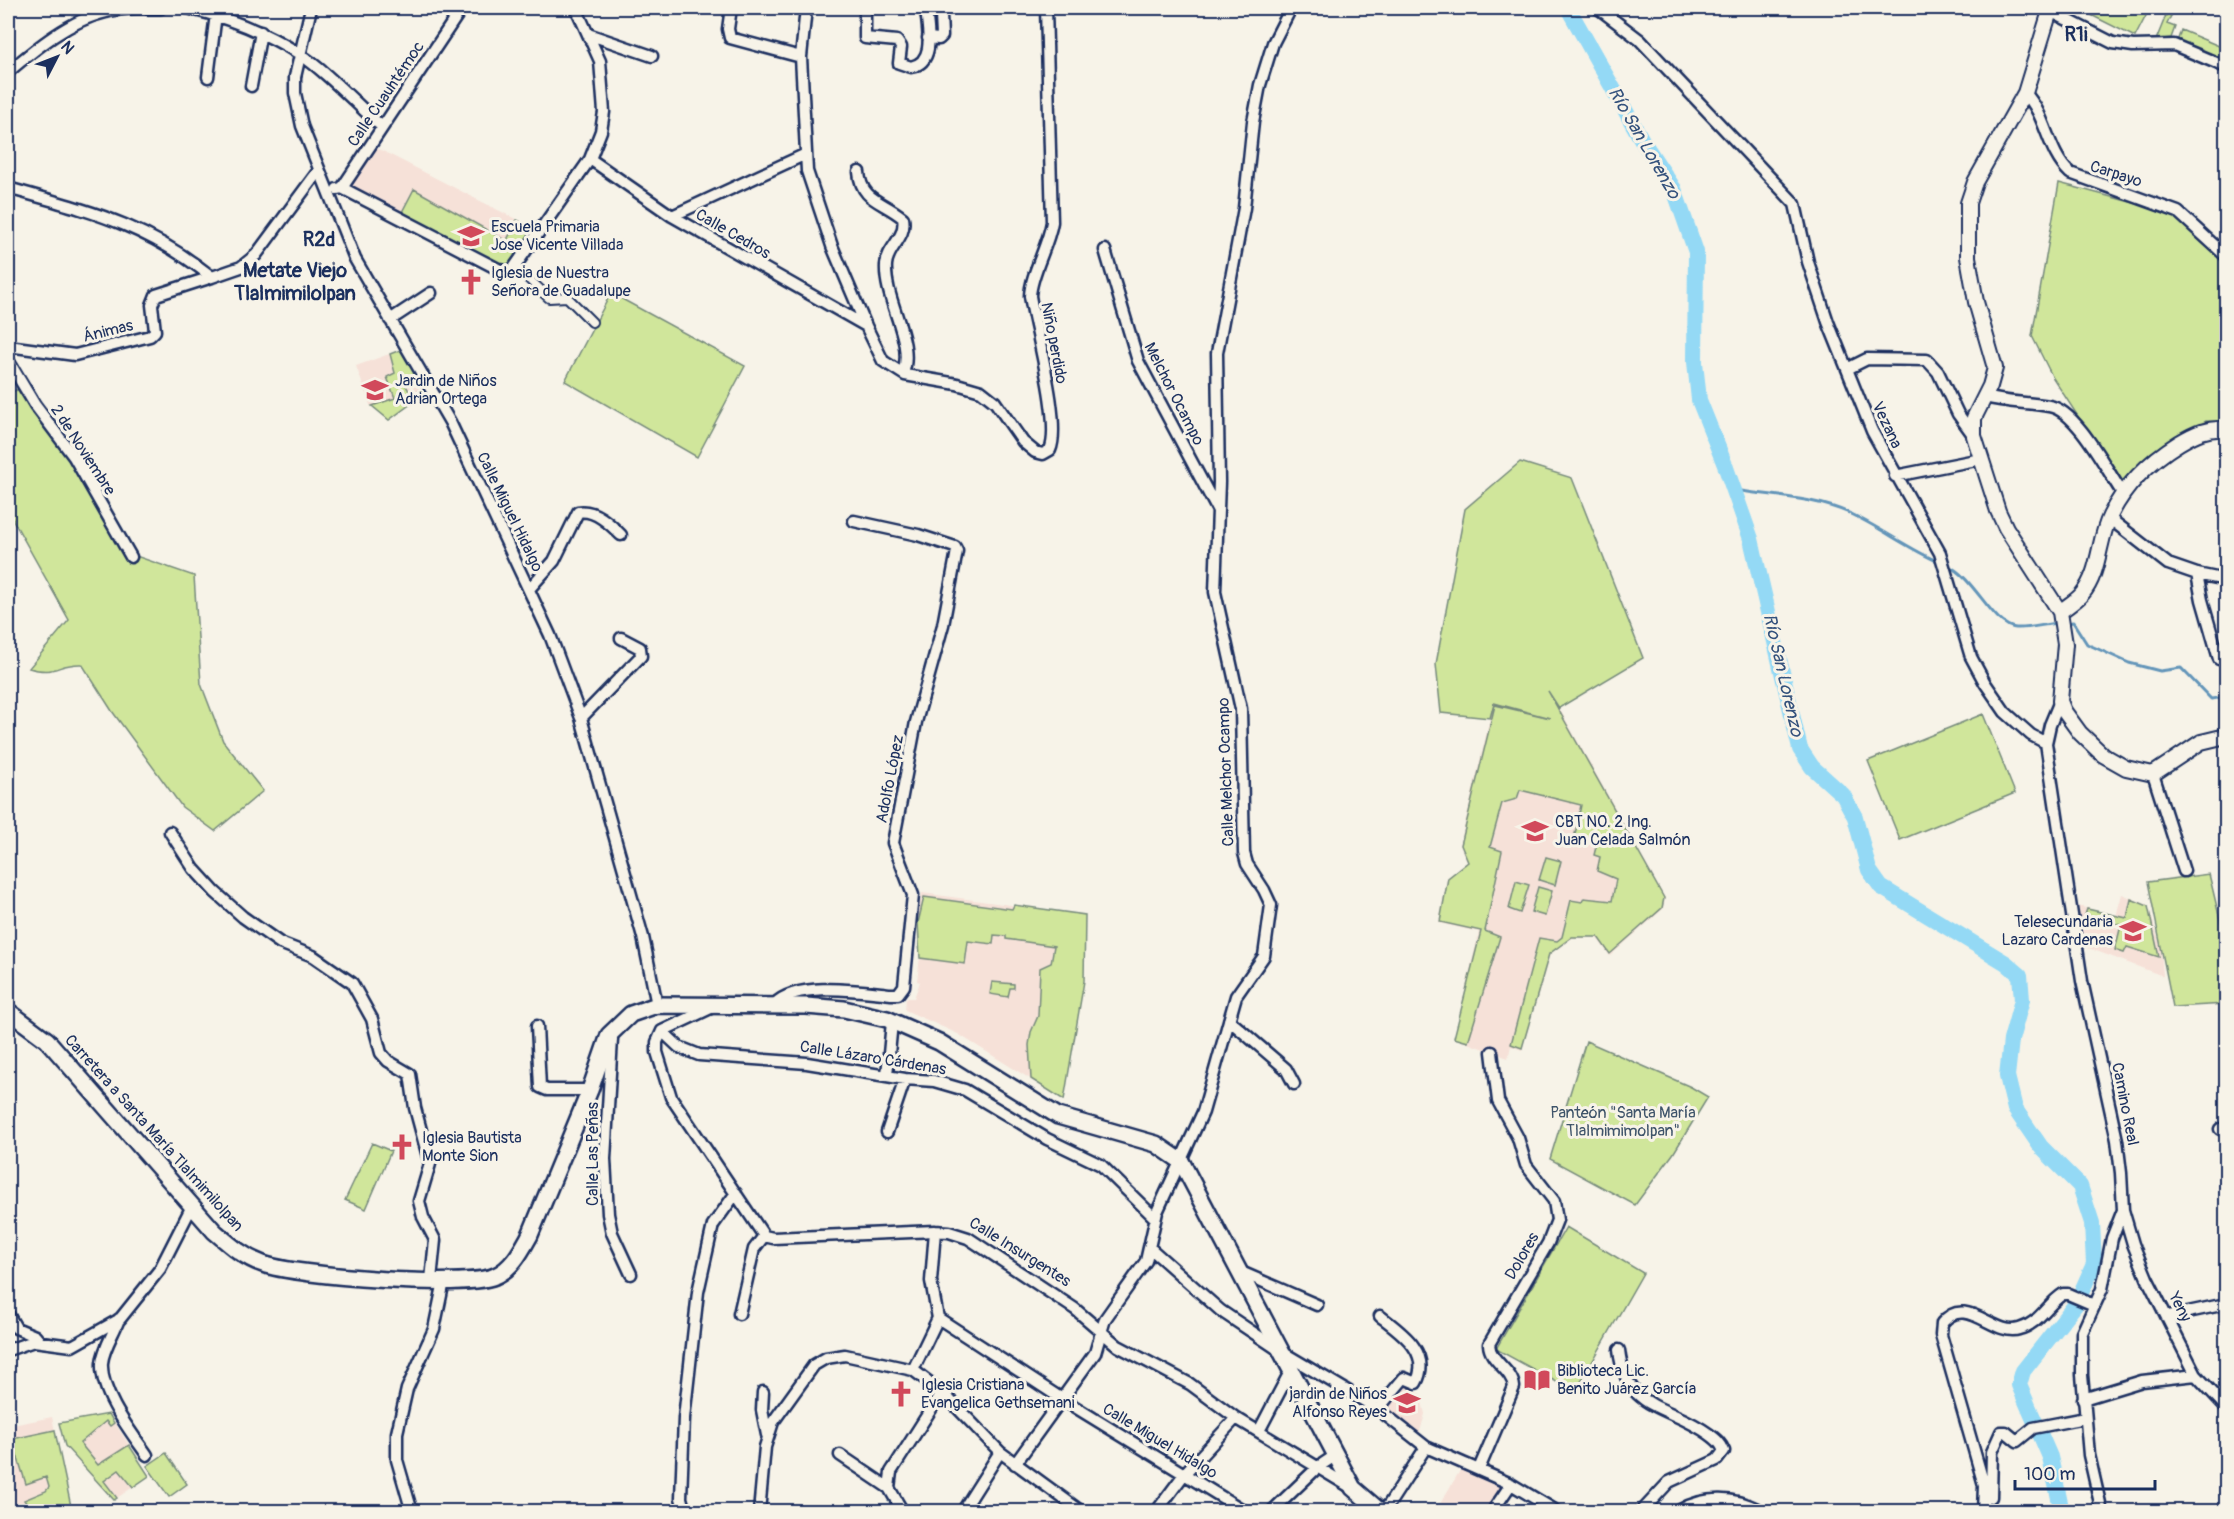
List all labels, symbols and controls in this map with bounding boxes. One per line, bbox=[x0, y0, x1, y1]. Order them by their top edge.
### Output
district label: R1i bbox=[2065, 22, 2088, 47]
north arrow bbox=[27, 27, 87, 87]
text: N bbox=[56, 37, 79, 58]
street label: Calle Cuauhtémoc bbox=[343, 38, 429, 150]
water label: Río San Lorenzo bbox=[1603, 83, 1686, 204]
street label: Carpayo bbox=[2087, 156, 2145, 192]
street label: Calle Cedros bbox=[692, 205, 774, 263]
place label: Escuela Primaria Jose Vicente Villada bbox=[491, 217, 623, 255]
school or university icon: Escuela Primaria Jose Vicente Villada bbox=[456, 221, 486, 251]
district label: R2d bbox=[303, 227, 335, 252]
district label: Metate Viejo Tlalmimilolpan bbox=[233, 258, 356, 306]
place label: Iglesia de Nuestra Señora de Guadalupe bbox=[491, 263, 631, 301]
church icon: Iglesia de Nuestra Señora de Guadalupe bbox=[456, 267, 486, 297]
street label: Niño perdido bbox=[1036, 301, 1072, 386]
street label: Ánimas bbox=[81, 315, 135, 347]
street label: Melchor Ocampo bbox=[1140, 339, 1209, 449]
place label: Jardin de Niños Adrian Ortega bbox=[395, 371, 497, 409]
school or university icon: Jardin de Niños Adrian Ortega bbox=[360, 375, 390, 405]
street label: Vezana bbox=[1868, 398, 1906, 452]
street label: 2 de Noviembre bbox=[46, 401, 120, 499]
street label: Calle Miguel Hidalgo bbox=[472, 449, 548, 575]
water label: Río San Lorenzo bbox=[1758, 611, 1809, 740]
street label: Calle Melchor Ocampo bbox=[1213, 697, 1239, 847]
street label: Adolfo López bbox=[872, 733, 908, 825]
place label: CBT NO. 2 Ing. Juan Celada Salmón bbox=[1555, 812, 1691, 850]
school or university icon: CBT NO. 2 Ing. Juan Celada Salmón bbox=[1520, 816, 1550, 846]
place label: Telesecundaria Lazaro Cardenas bbox=[2001, 912, 2113, 950]
school or university icon: Telesecundaria Lazaro Cardenas bbox=[2118, 916, 2148, 946]
street label: Carretera a Santa María Tlalmimilolpan bbox=[60, 1030, 248, 1236]
street label: Calle Lázaro Cárdenas bbox=[798, 1037, 948, 1079]
street label: Camino Real bbox=[2107, 1061, 2143, 1147]
street label: Calle Las Peñas bbox=[583, 1102, 603, 1206]
park label: Panteón "Santa María Tlalmimimolpan" bbox=[1550, 1103, 1696, 1141]
place label: Iglesia Bautista Monte Sion bbox=[422, 1128, 522, 1166]
church icon: Iglesia Bautista Monte Sion bbox=[387, 1132, 417, 1162]
street label: Calle Insurgentes bbox=[965, 1213, 1075, 1291]
street label: Dolores bbox=[1500, 1229, 1544, 1283]
street label: Yeny bbox=[2164, 1288, 2196, 1325]
place label: Biblioteca Lic. Benito Juárez García bbox=[1557, 1361, 1696, 1399]
library icon: Biblioteca Lic. Benito Juárez García bbox=[1522, 1365, 1552, 1395]
place label: Iglesia Cristiana Evangelica Gethsemani bbox=[921, 1375, 1075, 1413]
church icon: Iglesia Cristiana Evangelica Gethsemani bbox=[886, 1379, 916, 1409]
place label: jardin de Niños Alfonso Reyes bbox=[1288, 1384, 1387, 1422]
school or university icon: jardin de Niños Alfonso Reyes bbox=[1392, 1388, 1422, 1418]
street label: Calle Miguel Hidalgo bbox=[1099, 1399, 1221, 1483]
scale bar bbox=[2015, 1453, 2154, 1491]
text: 100 m bbox=[2024, 1463, 2076, 1486]

